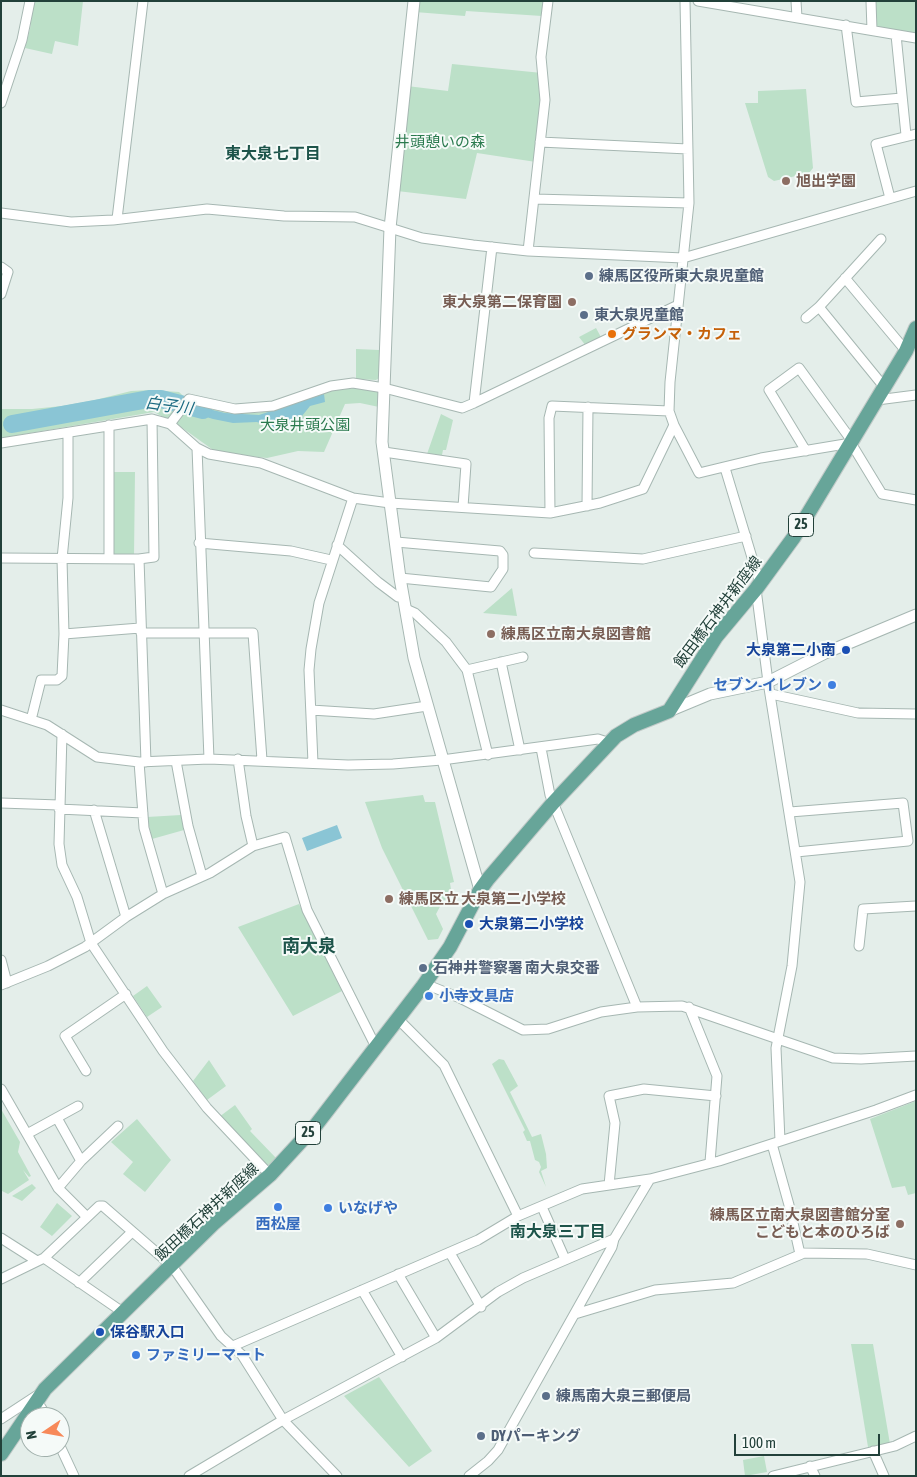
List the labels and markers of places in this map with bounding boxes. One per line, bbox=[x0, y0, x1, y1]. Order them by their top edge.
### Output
place label: 旭出学園 bbox=[796, 172, 856, 190]
marker: 旭出学園 bbox=[780, 175, 792, 187]
place label: 練馬区役所東大泉児童館 bbox=[599, 267, 764, 285]
marker: 練馬区役所東大泉児童館 bbox=[583, 270, 595, 282]
place label: 東大泉第二保育園 bbox=[442, 293, 562, 311]
marker: 東大泉第二保育園 bbox=[566, 296, 578, 308]
place label: 東大泉児童館 bbox=[594, 306, 684, 324]
marker: 東大泉児童館 bbox=[578, 309, 590, 321]
place label: グランマ・カフェ bbox=[622, 325, 742, 343]
marker: グランマ・カフェ bbox=[606, 328, 618, 340]
place label: 練馬区立南大泉図書館 bbox=[501, 625, 651, 643]
marker: 練馬区立南大泉図書館 bbox=[485, 628, 497, 640]
place label: 大泉第二小南 bbox=[746, 641, 836, 659]
marker: 大泉第二小南 bbox=[840, 644, 852, 656]
place label: セブン-イレブン bbox=[713, 676, 822, 694]
marker: セブン-イレブン bbox=[826, 679, 838, 691]
place label: 練馬区立 大泉第二小学校 bbox=[399, 890, 566, 908]
marker: 練馬区立 大泉第二小学校 bbox=[383, 893, 395, 905]
place label: 大泉第二小学校 bbox=[479, 915, 584, 933]
marker: 大泉第二小学校 bbox=[463, 918, 475, 930]
place label: 石神井警察署 南大泉交番 bbox=[433, 959, 600, 977]
marker: 石神井警察署 南大泉交番 bbox=[417, 962, 429, 974]
place label: 小寺文具店 bbox=[439, 987, 514, 1005]
marker: 小寺文具店 bbox=[423, 990, 435, 1002]
place label: いなげや bbox=[338, 1199, 398, 1217]
marker: 西松屋 bbox=[272, 1201, 284, 1213]
marker: いなげや bbox=[322, 1202, 334, 1214]
place label: 練馬区立南大泉図書館分室 こどもと本のひろば bbox=[710, 1206, 890, 1241]
place label: 西松屋 bbox=[256, 1215, 300, 1233]
marker: 練馬区立南大泉図書館分室 こどもと本のひろば bbox=[894, 1218, 906, 1230]
place label: 保谷駅入口 bbox=[110, 1323, 185, 1341]
marker: 保谷駅入口 bbox=[94, 1326, 106, 1338]
place label: ファミリーマート bbox=[146, 1346, 266, 1364]
marker: ファミリーマート bbox=[130, 1349, 142, 1361]
place label: 練馬南大泉三郵便局 bbox=[556, 1387, 691, 1405]
marker: 練馬南大泉三郵便局 bbox=[540, 1390, 552, 1402]
place label: DYパーキング bbox=[491, 1427, 581, 1445]
marker: DYパーキング bbox=[475, 1430, 487, 1442]

